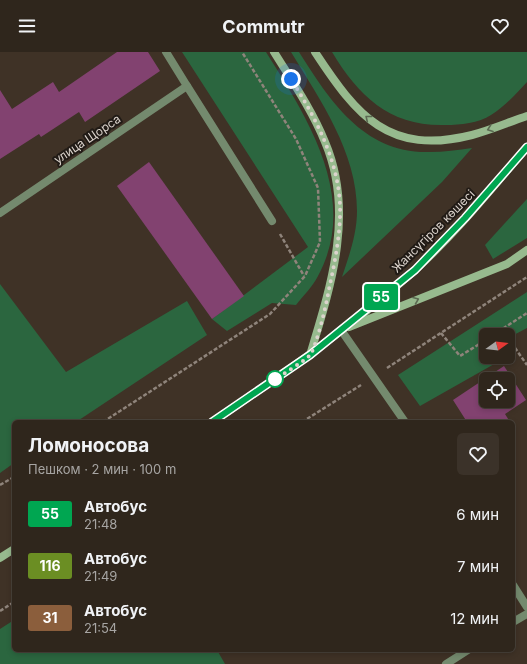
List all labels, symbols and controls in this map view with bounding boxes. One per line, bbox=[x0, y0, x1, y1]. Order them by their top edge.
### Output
icon: menu bbox=[16, 15, 38, 37]
icon: heart bbox=[489, 15, 511, 37]
text: Commutr bbox=[222, 16, 305, 37]
your location bbox=[281, 69, 301, 89]
street label: улица Щорса bbox=[51, 111, 123, 167]
one-way arrow bbox=[365, 116, 372, 123]
one-way arrow bbox=[487, 124, 494, 133]
street label: Жансүгіров көшесі bbox=[388, 186, 478, 276]
line badge: 55 bbox=[363, 284, 399, 310]
text: 55 bbox=[372, 288, 390, 305]
one-way arrow bbox=[413, 296, 420, 304]
north arrow bbox=[479, 328, 515, 364]
map controls bbox=[479, 328, 515, 408]
unlabelled marker bbox=[266, 370, 284, 388]
button: locate bbox=[479, 372, 515, 408]
button: heart bbox=[457, 433, 499, 475]
text: Ломоносова bbox=[28, 434, 149, 457]
text: Пешком · 2 мин · 100 m bbox=[28, 461, 176, 477]
text: Автобус bbox=[84, 497, 147, 516]
text: 55 bbox=[41, 505, 59, 522]
text: 6 мин bbox=[456, 505, 499, 524]
text: 21:48 bbox=[84, 516, 117, 532]
text: Автобус bbox=[84, 549, 147, 568]
text: 116 bbox=[39, 557, 61, 574]
text: 7 мин bbox=[457, 557, 499, 576]
text: 21:49 bbox=[84, 568, 117, 584]
text: Автобус bbox=[84, 601, 147, 620]
text: 31 bbox=[42, 609, 58, 626]
text: 12 мин bbox=[450, 609, 499, 628]
text: 21:54 bbox=[84, 620, 117, 636]

